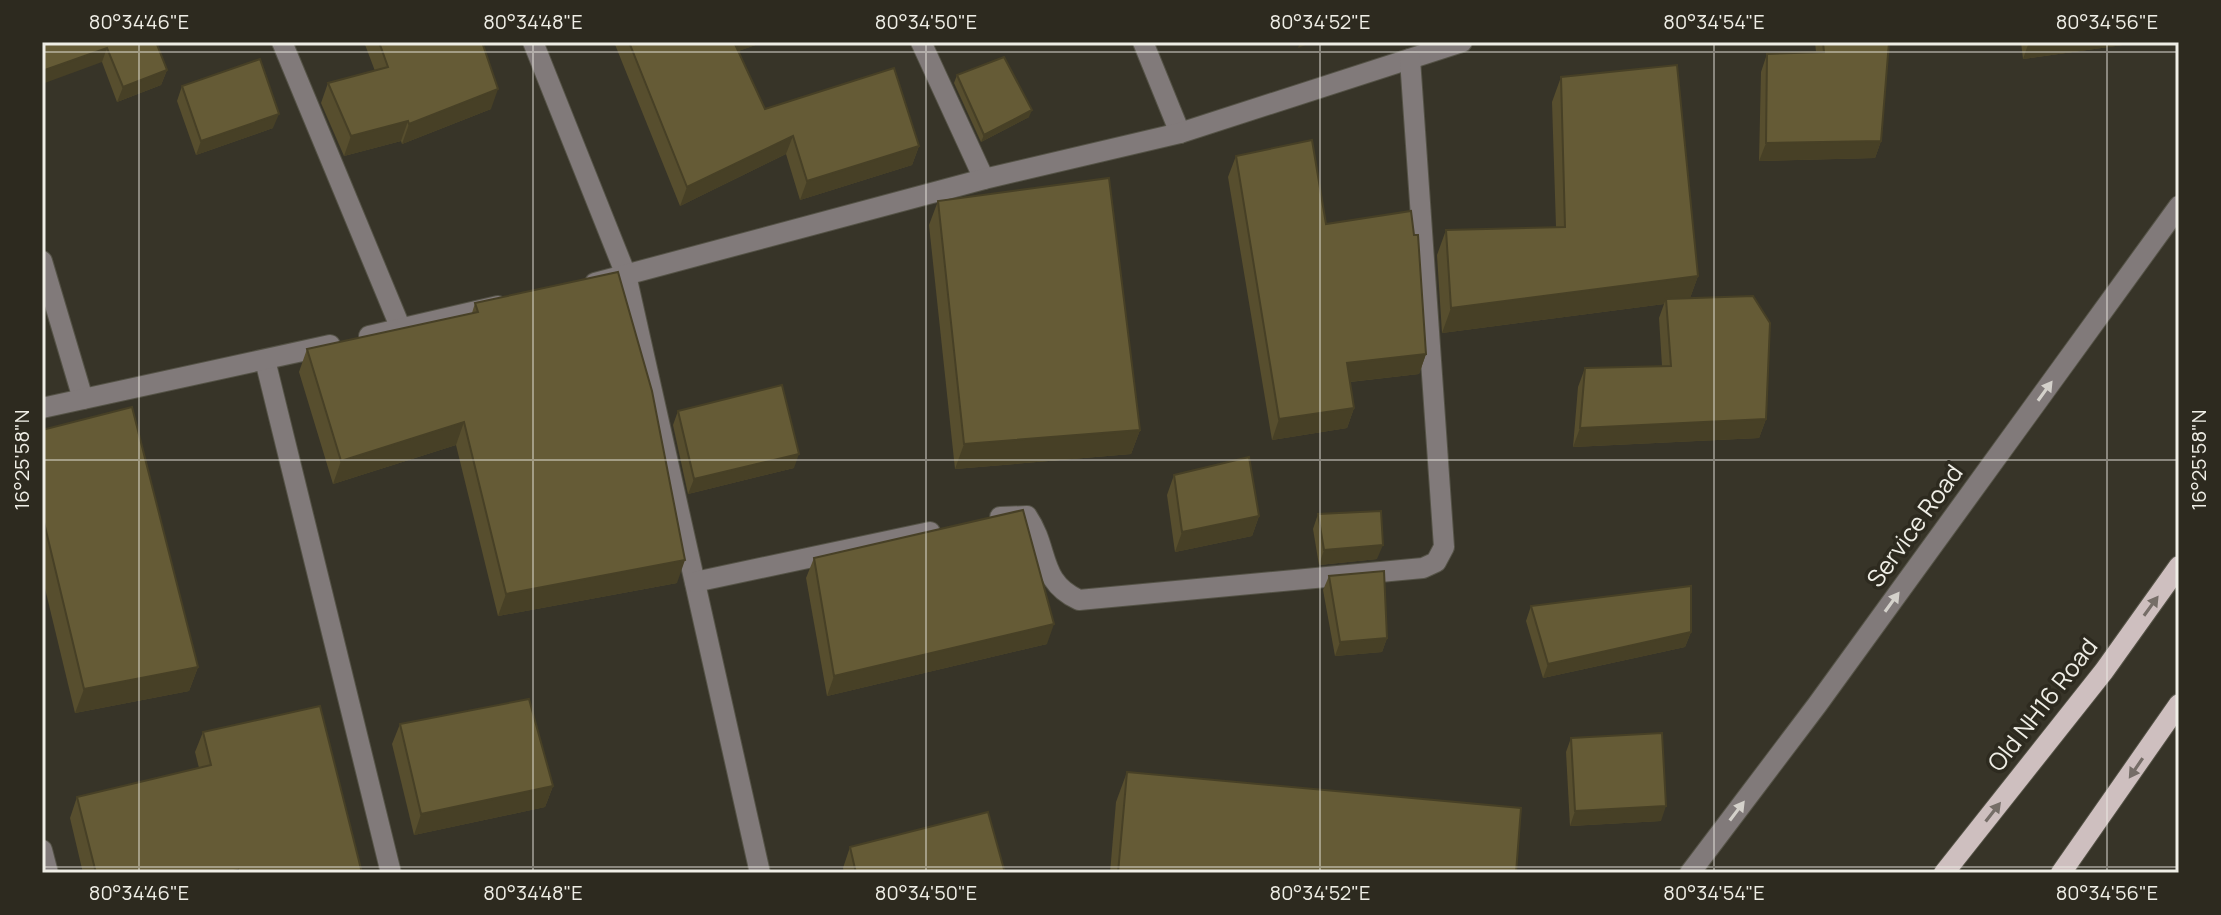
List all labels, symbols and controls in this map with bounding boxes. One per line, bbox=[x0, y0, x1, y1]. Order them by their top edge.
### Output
text: 80°34'46"E bbox=[89, 8, 189, 35]
text: 80°34'48"E bbox=[483, 8, 583, 35]
text: 80°34'50"E bbox=[875, 8, 977, 35]
text: 80°34'52"E bbox=[1270, 8, 1370, 35]
text: 80°34'54"E bbox=[1663, 8, 1765, 35]
text: 80°34'56"E bbox=[2056, 8, 2158, 35]
one-way arrow bbox=[2036, 381, 2052, 402]
text: 16°25'58"N bbox=[8, 409, 35, 511]
text: 16°25'58"N bbox=[2185, 409, 2212, 511]
street label: Service Road bbox=[1858, 457, 1969, 593]
one-way arrow bbox=[1884, 591, 1900, 613]
one-way arrow bbox=[2143, 595, 2158, 616]
street label: Old NH16 Road bbox=[1979, 631, 2104, 778]
one-way arrow bbox=[2128, 758, 2143, 779]
one-way arrow bbox=[1729, 801, 1745, 821]
one-way arrow bbox=[1984, 802, 2000, 822]
text: 80°34'46"E bbox=[89, 879, 189, 906]
text: 80°34'48"E bbox=[483, 879, 583, 906]
text: 80°34'50"E bbox=[875, 879, 977, 906]
text: 80°34'52"E bbox=[1270, 879, 1370, 906]
text: 80°34'54"E bbox=[1663, 879, 1765, 906]
text: 80°34'56"E bbox=[2056, 879, 2158, 906]

